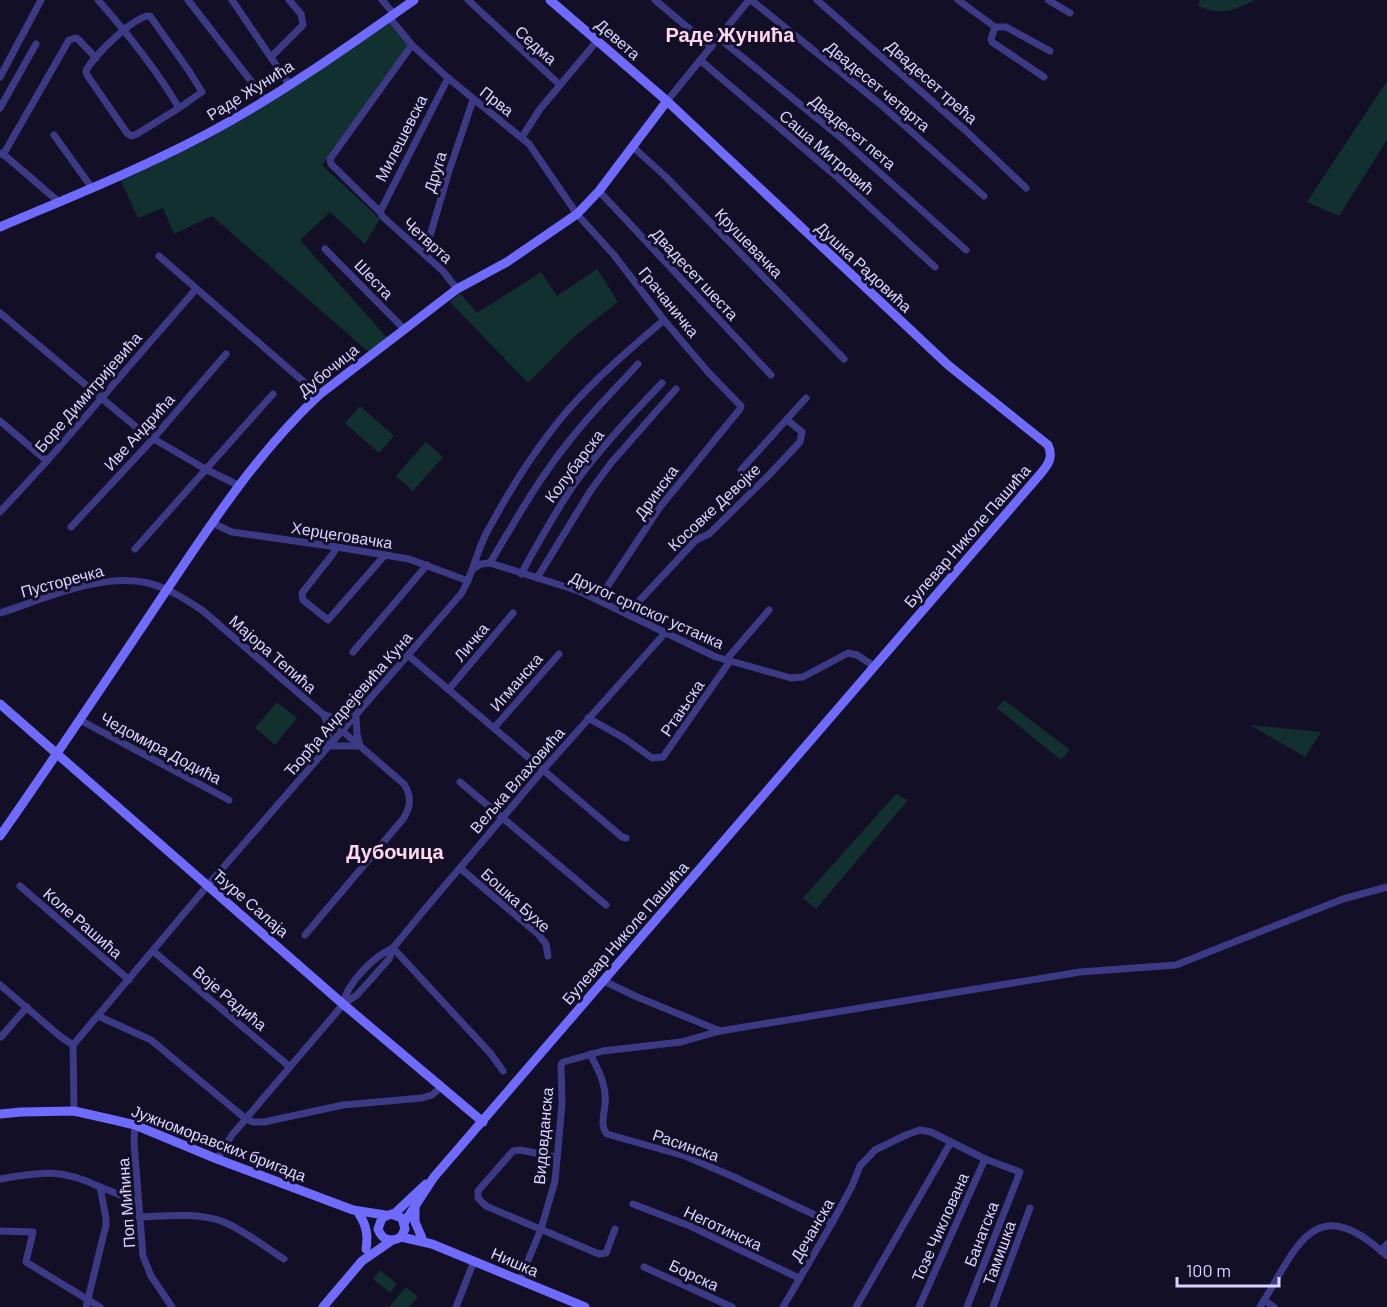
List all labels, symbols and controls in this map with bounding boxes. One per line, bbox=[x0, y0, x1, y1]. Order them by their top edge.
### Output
street label: Девета bbox=[592, 14, 644, 63]
street label: Седма bbox=[512, 21, 561, 68]
district label: Раде Жунића bbox=[666, 22, 795, 46]
street label: Двадесет четврта bbox=[822, 36, 934, 135]
street label: Двадесет трећа bbox=[883, 36, 982, 128]
street label: Раде Жунића bbox=[203, 55, 297, 124]
street label: Прва bbox=[477, 82, 518, 120]
street label: Двадесет пета bbox=[807, 90, 900, 173]
street label: Милешевска bbox=[371, 91, 431, 184]
street label: Саша Митровић bbox=[776, 105, 879, 198]
street label: Друга bbox=[419, 149, 450, 195]
street label: Крушевачка bbox=[712, 204, 787, 281]
street label: Четврта bbox=[400, 213, 457, 267]
street label: Душка Радовића bbox=[813, 217, 916, 316]
street label: Двадесет шеста bbox=[648, 224, 743, 324]
street label: Шеста bbox=[351, 255, 398, 302]
street label: Грачаничка bbox=[635, 263, 704, 341]
street label: Боре Димитријевића bbox=[30, 328, 145, 456]
street label: Дубочица bbox=[294, 339, 362, 400]
street label: Иве Андрића bbox=[99, 389, 178, 474]
street label: Колубарска bbox=[540, 425, 607, 506]
street label: Косовке Девојке bbox=[663, 459, 764, 554]
street label: Булевар Николе Пашића bbox=[899, 460, 1034, 611]
street label: Дринска bbox=[630, 461, 681, 522]
street label: Херцеговачка bbox=[290, 517, 394, 552]
street label: Пусторечка bbox=[18, 560, 106, 601]
street label: Другог српског устанка bbox=[567, 567, 727, 652]
street label: Мајора Тепића bbox=[226, 611, 321, 697]
street label: Личка bbox=[449, 619, 492, 665]
street label: Ђорђа Андрејевића Куна bbox=[280, 627, 416, 780]
street label: Игманска bbox=[485, 649, 546, 714]
street label: Ртањска bbox=[656, 676, 707, 740]
street label: Чедомира Додића bbox=[98, 708, 225, 787]
street label: Вељка Влаховића bbox=[465, 723, 568, 837]
district label: Дубочица bbox=[346, 839, 445, 863]
street label: Булевар Николе Пашића bbox=[557, 857, 692, 1008]
street label: Бошка Бухе bbox=[478, 864, 555, 936]
street label: Ђуре Салаја bbox=[210, 865, 293, 941]
street label: Коле Рашића bbox=[40, 883, 127, 962]
street label: Воје Радића bbox=[190, 961, 271, 1034]
street label: Видовданска bbox=[529, 1086, 556, 1185]
street label: Јужноморавских бригада bbox=[129, 1100, 309, 1185]
street label: Расинска bbox=[650, 1124, 722, 1165]
street label: Поп Мићина bbox=[113, 1157, 138, 1249]
street label: Тозе Чиклована bbox=[907, 1170, 972, 1284]
street label: Дечанска bbox=[786, 1195, 837, 1265]
street label: Банатска bbox=[959, 1198, 1002, 1269]
street label: Неготинска bbox=[681, 1201, 765, 1254]
street label: Тамишка bbox=[978, 1218, 1019, 1288]
street label: Нишка bbox=[489, 1243, 542, 1280]
scale bar bbox=[1177, 1250, 1279, 1288]
street label: Борска bbox=[666, 1255, 722, 1294]
text: 100 m bbox=[1186, 1259, 1231, 1281]

